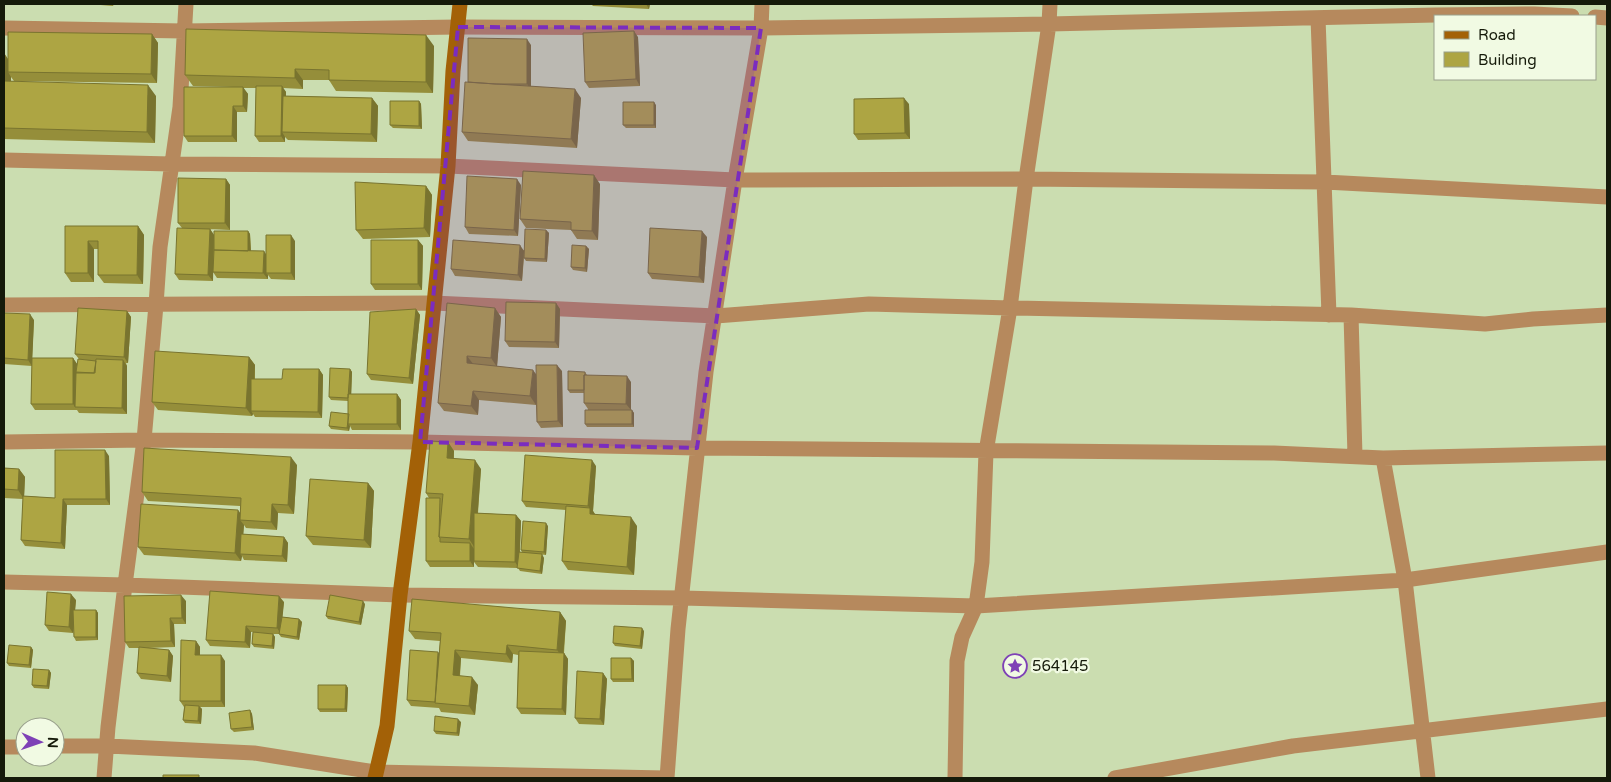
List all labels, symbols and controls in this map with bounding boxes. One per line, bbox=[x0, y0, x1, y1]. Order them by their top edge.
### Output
legend bbox=[1434, 15, 1596, 80]
text: Road bbox=[1478, 26, 1516, 44]
text: Building bbox=[1478, 51, 1537, 69]
place icon: 564145 bbox=[1002, 653, 1028, 679]
place label: 564145 bbox=[1032, 657, 1089, 675]
north arrow bbox=[15, 717, 65, 767]
text: N bbox=[44, 737, 61, 748]

